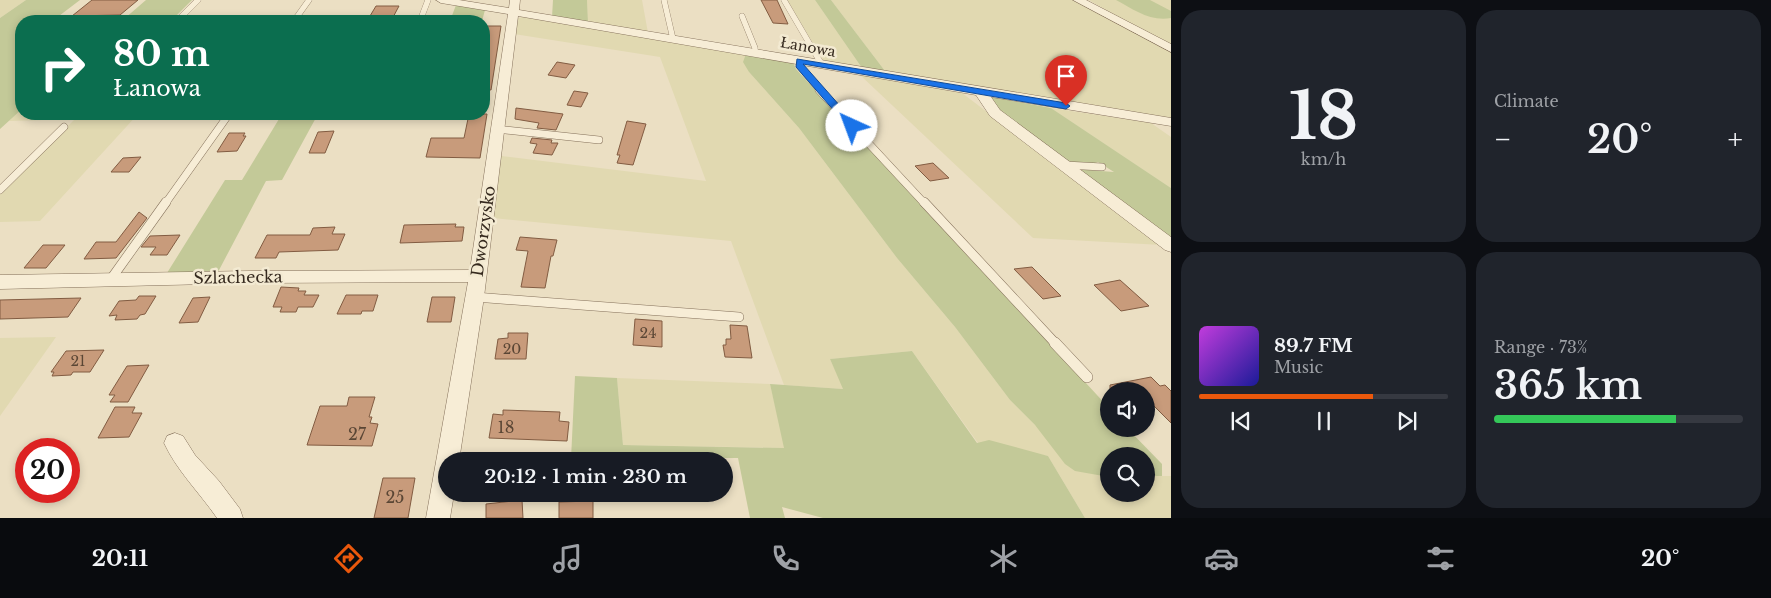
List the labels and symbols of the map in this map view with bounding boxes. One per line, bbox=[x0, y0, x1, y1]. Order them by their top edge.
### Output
street label: Łanowa bbox=[779, 33, 837, 61]
pin bbox=[1045, 55, 1087, 106]
position arrow bbox=[825, 99, 877, 151]
street label: Dworzysko bbox=[467, 184, 499, 278]
street label: Szlachecka bbox=[193, 266, 283, 288]
house number: 24 bbox=[640, 324, 656, 342]
house number: 20 bbox=[503, 340, 521, 358]
house number: 21 bbox=[71, 352, 85, 370]
house number: 18 bbox=[498, 417, 514, 437]
house number: 27 bbox=[348, 424, 367, 444]
speed limit sign: 20 bbox=[15, 438, 80, 503]
house number: 25 bbox=[386, 487, 404, 507]

